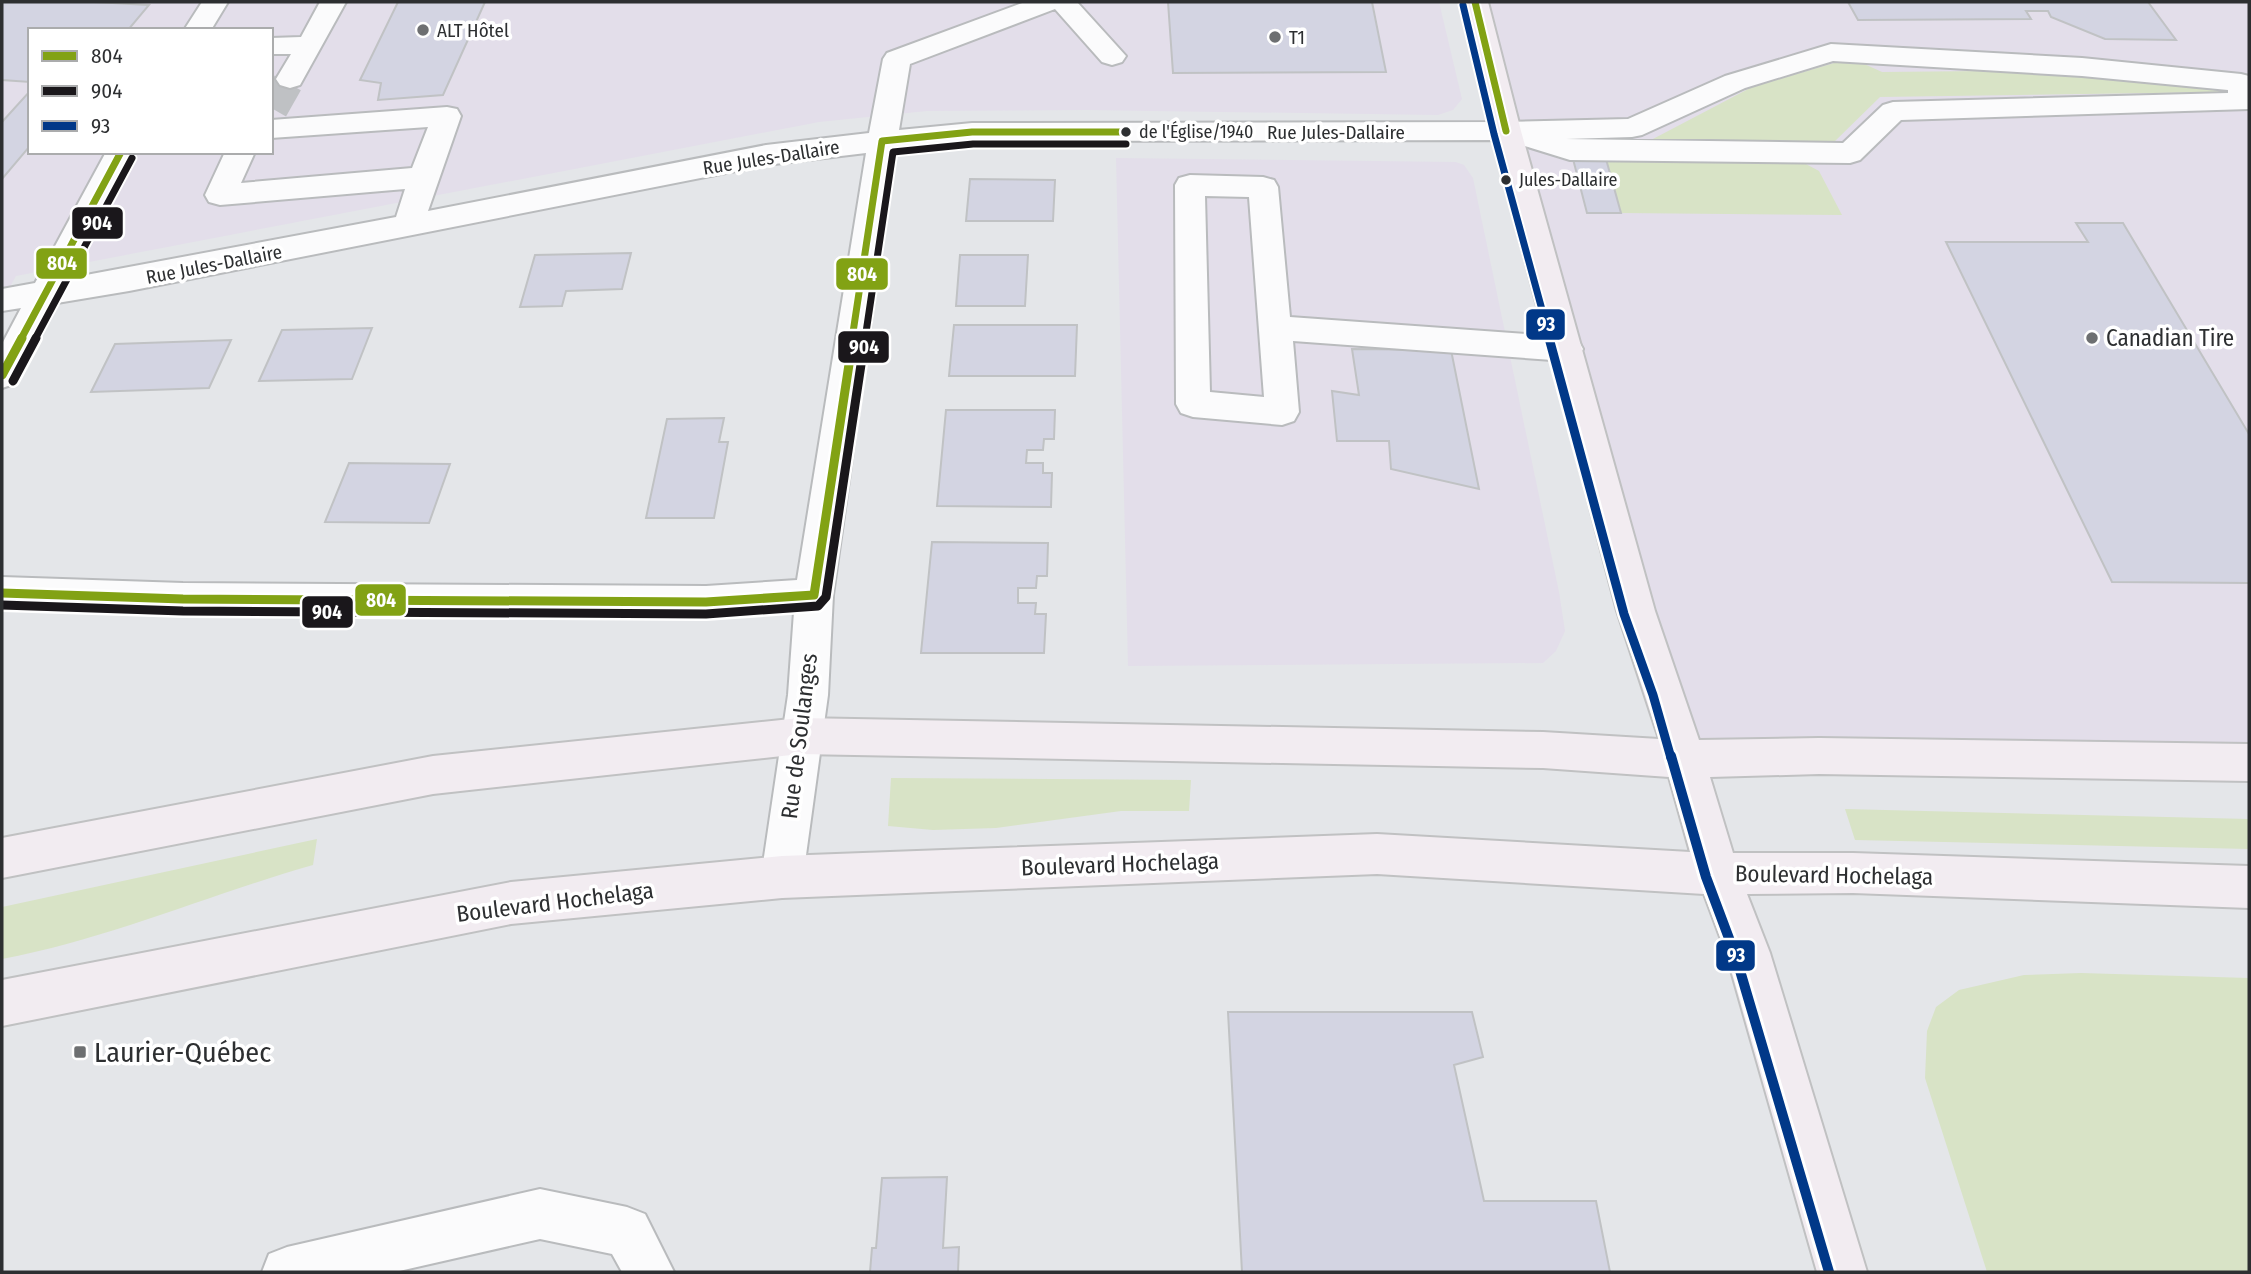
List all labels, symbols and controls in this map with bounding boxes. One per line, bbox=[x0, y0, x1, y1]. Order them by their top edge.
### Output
place label: ALT Hôtel bbox=[437, 19, 509, 42]
marker: ALT Hôtel bbox=[415, 22, 431, 38]
place label: T1 bbox=[1289, 26, 1305, 49]
legend bbox=[28, 28, 273, 154]
marker: T1 bbox=[1267, 29, 1283, 45]
text: 804 bbox=[91, 43, 123, 69]
text: 904 bbox=[91, 78, 122, 104]
text: 93 bbox=[91, 113, 110, 139]
place label: de l'Église/1940 bbox=[1139, 120, 1253, 143]
street label: Rue Jules-Dallaire bbox=[1267, 121, 1405, 144]
marker: de l'Église/1940 bbox=[1119, 125, 1133, 139]
street label: Rue Jules-Dallaire bbox=[701, 135, 841, 180]
place label: Jules-Dallaire bbox=[1519, 169, 1617, 191]
marker: Jules-Dallaire bbox=[1499, 173, 1513, 187]
line badge: 904 bbox=[71, 206, 124, 240]
text: 904 bbox=[82, 212, 112, 235]
street label: Rue Jules-Dallaire bbox=[144, 240, 284, 289]
line badge: 804 bbox=[35, 247, 88, 280]
text: 804 bbox=[47, 252, 77, 275]
line badge: 804 bbox=[835, 257, 889, 291]
text: 804 bbox=[847, 263, 877, 286]
line badge: 93 bbox=[1525, 308, 1566, 341]
text: 93 bbox=[1537, 313, 1555, 336]
place label: Canadian Tire bbox=[2106, 324, 2234, 352]
line badge: 904 bbox=[837, 330, 890, 364]
marker: Canadian Tire bbox=[2084, 330, 2100, 346]
text: 904 bbox=[849, 336, 879, 359]
line badge: 804 bbox=[354, 583, 407, 617]
text: 804 bbox=[366, 589, 396, 612]
line badge: 904 bbox=[301, 595, 354, 629]
text: 904 bbox=[312, 601, 342, 624]
street label: Rue de Soulanges bbox=[775, 651, 823, 821]
street label: Boulevard Hochelaga bbox=[1020, 847, 1220, 881]
street label: Boulevard Hochelaga bbox=[1735, 859, 1933, 891]
street label: Boulevard Hochelaga bbox=[455, 876, 655, 928]
line badge: 93 bbox=[1715, 939, 1756, 972]
text: 93 bbox=[1727, 944, 1745, 967]
place label: Laurier-Québec bbox=[94, 1036, 271, 1069]
marker: Laurier-Québec bbox=[72, 1044, 88, 1060]

